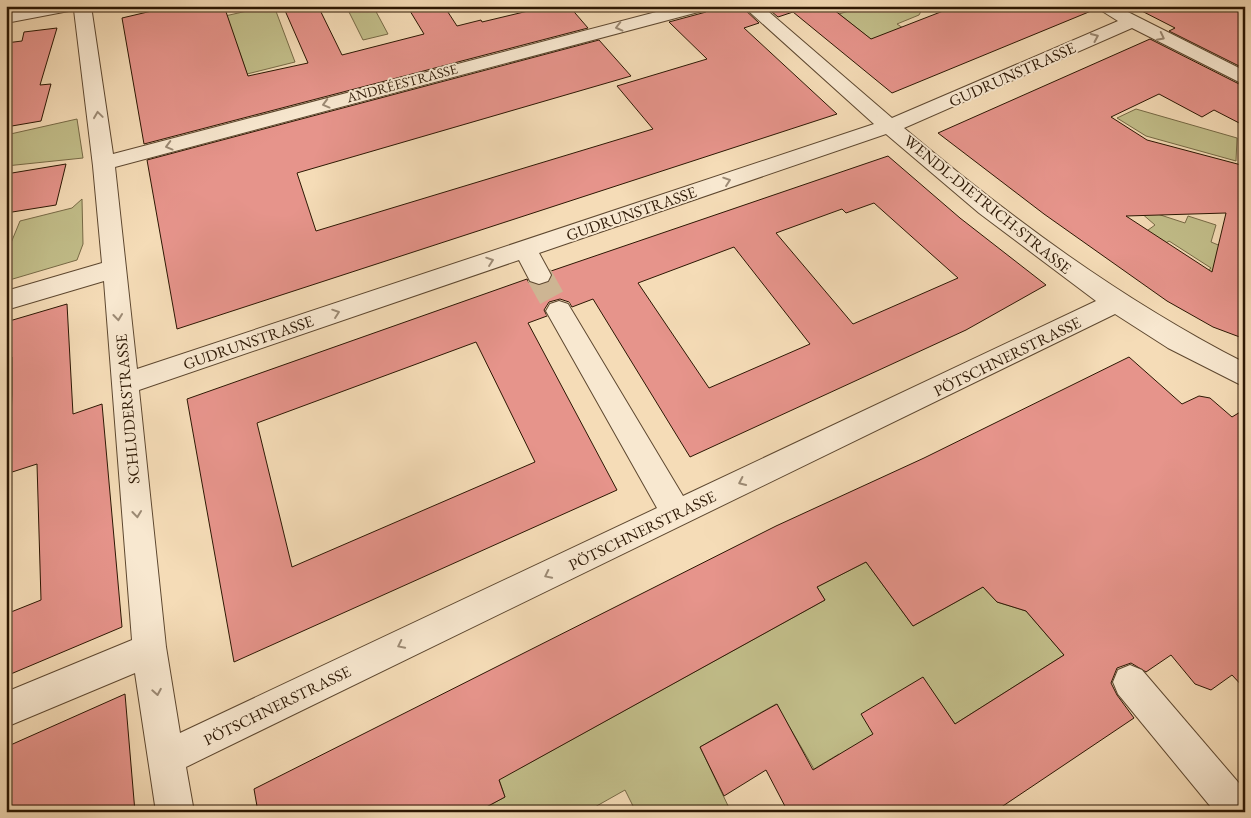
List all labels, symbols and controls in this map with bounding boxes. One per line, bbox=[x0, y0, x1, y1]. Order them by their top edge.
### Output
one-way arrow bbox=[614, 21, 623, 32]
one-way arrow bbox=[1156, 31, 1165, 41]
one-way arrow bbox=[1090, 33, 1099, 44]
street label: GUDRUNSTRASSE bbox=[946, 37, 1079, 112]
street label: ANDRÉESTRASSE bbox=[344, 60, 460, 107]
one-way arrow bbox=[322, 98, 330, 108]
one-way arrow bbox=[93, 111, 104, 119]
street label: WENDL-DIETRICH-STRASSE bbox=[899, 130, 1076, 279]
one-way arrow bbox=[165, 140, 173, 151]
one-way arrow bbox=[722, 177, 731, 187]
street label: GUDRUNSTRASSE bbox=[563, 181, 699, 246]
one-way arrow bbox=[485, 256, 494, 266]
one-way arrow bbox=[331, 308, 340, 318]
street label: GUDRUNSTRASSE bbox=[180, 310, 316, 375]
street label: PÖTSCHNERSTRASSE bbox=[930, 312, 1084, 401]
one-way arrow bbox=[112, 313, 123, 321]
street label: SCHLUDERSTRASSE bbox=[110, 333, 145, 485]
one-way arrow bbox=[738, 476, 747, 487]
street label: PÖTSCHNERSTRASSE bbox=[565, 486, 719, 575]
one-way arrow bbox=[131, 510, 142, 518]
one-way arrow bbox=[544, 569, 553, 579]
one-way arrow bbox=[397, 639, 406, 649]
street label: PÖTSCHNERSTRASSE bbox=[200, 661, 354, 750]
one-way arrow bbox=[151, 688, 161, 697]

